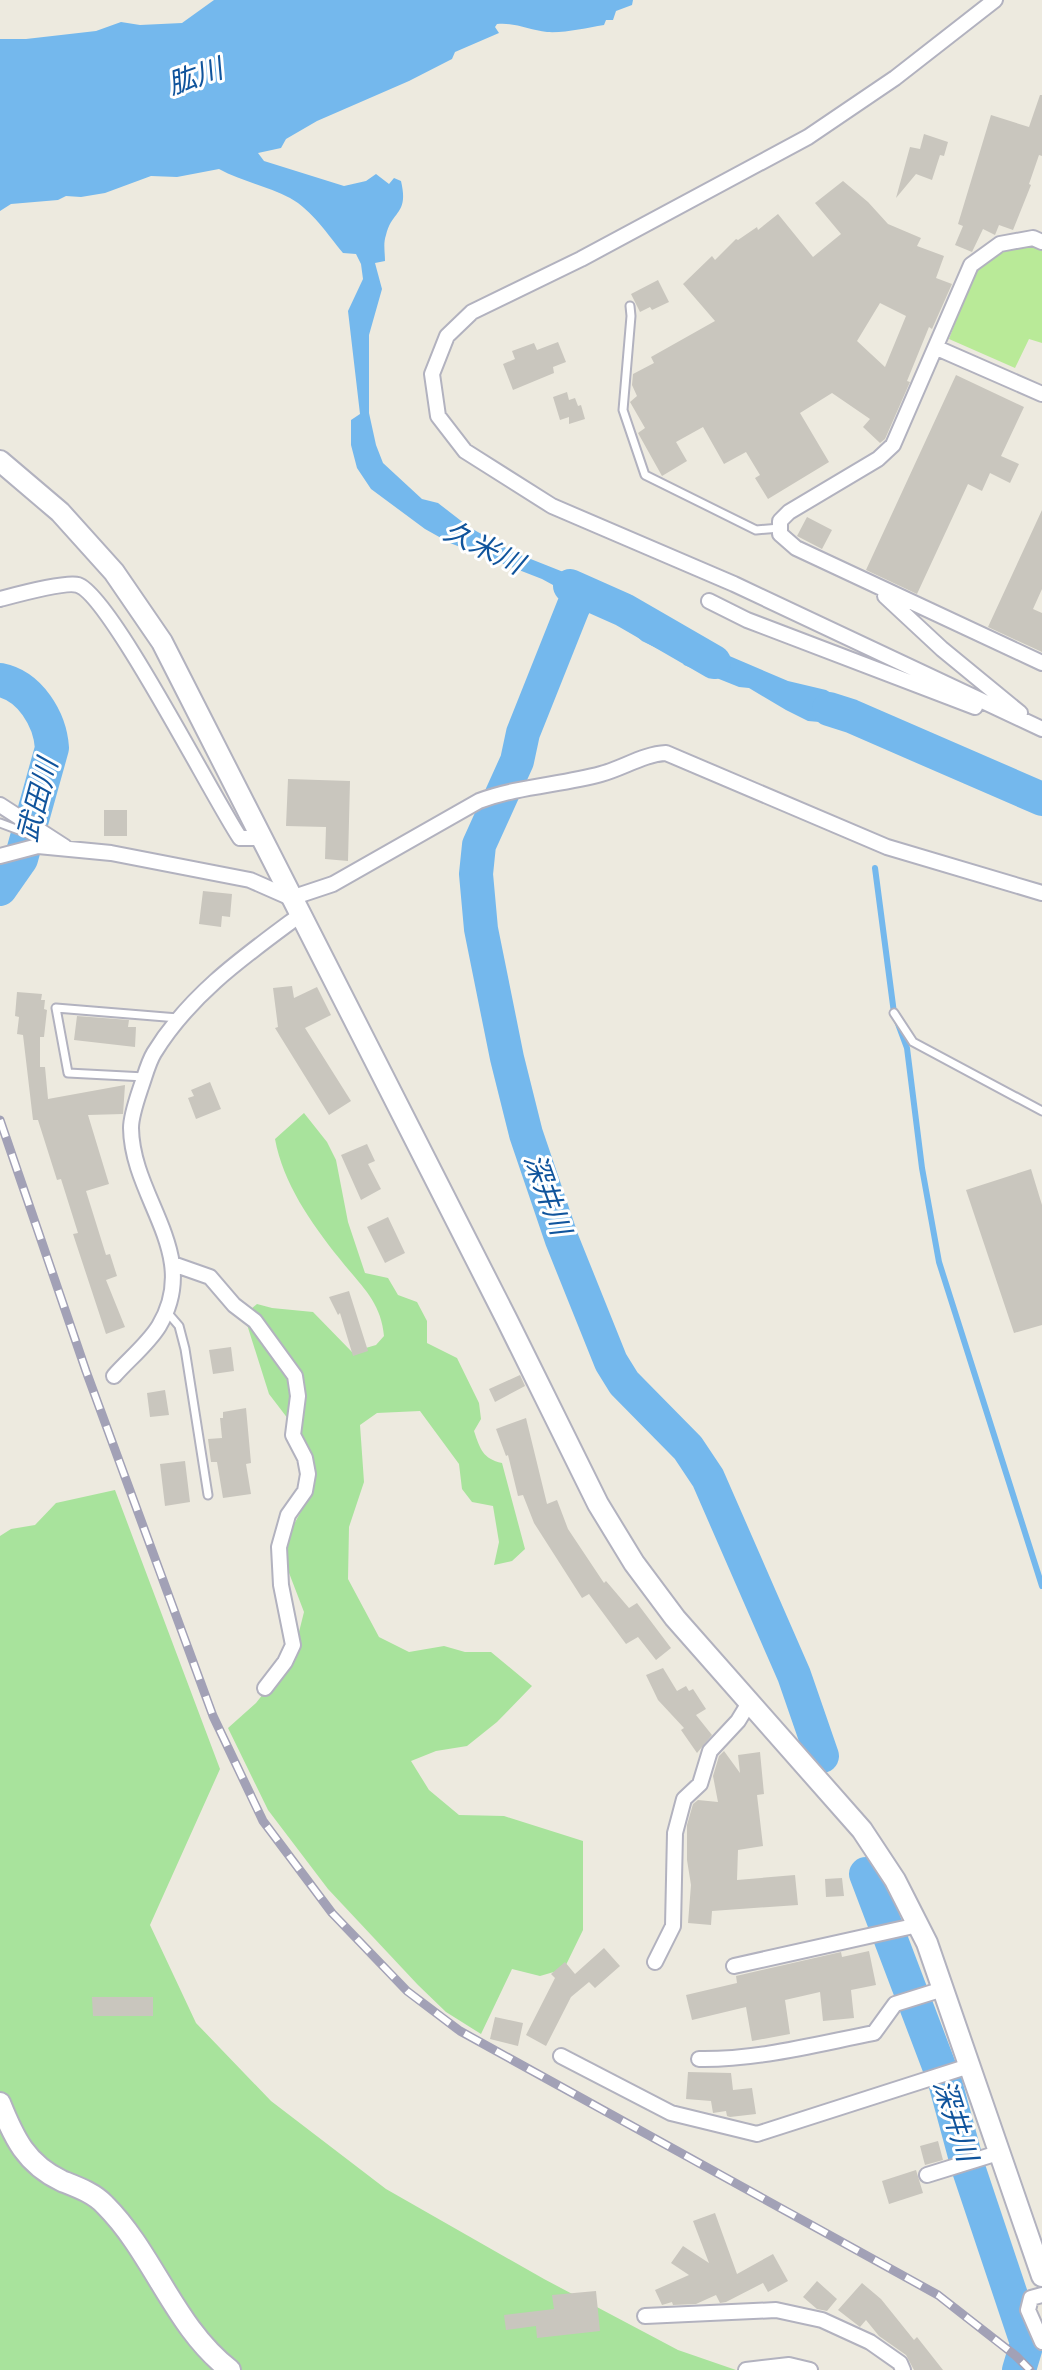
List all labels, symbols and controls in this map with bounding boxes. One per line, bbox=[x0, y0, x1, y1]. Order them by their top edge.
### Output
water label: 肱川 bbox=[163, 50, 230, 101]
water label: 久米川 bbox=[439, 513, 532, 582]
water label: 武田川 bbox=[10, 752, 65, 845]
water label: 深井川 bbox=[518, 1149, 579, 1242]
water label: 深井川 bbox=[927, 2075, 986, 2168]

